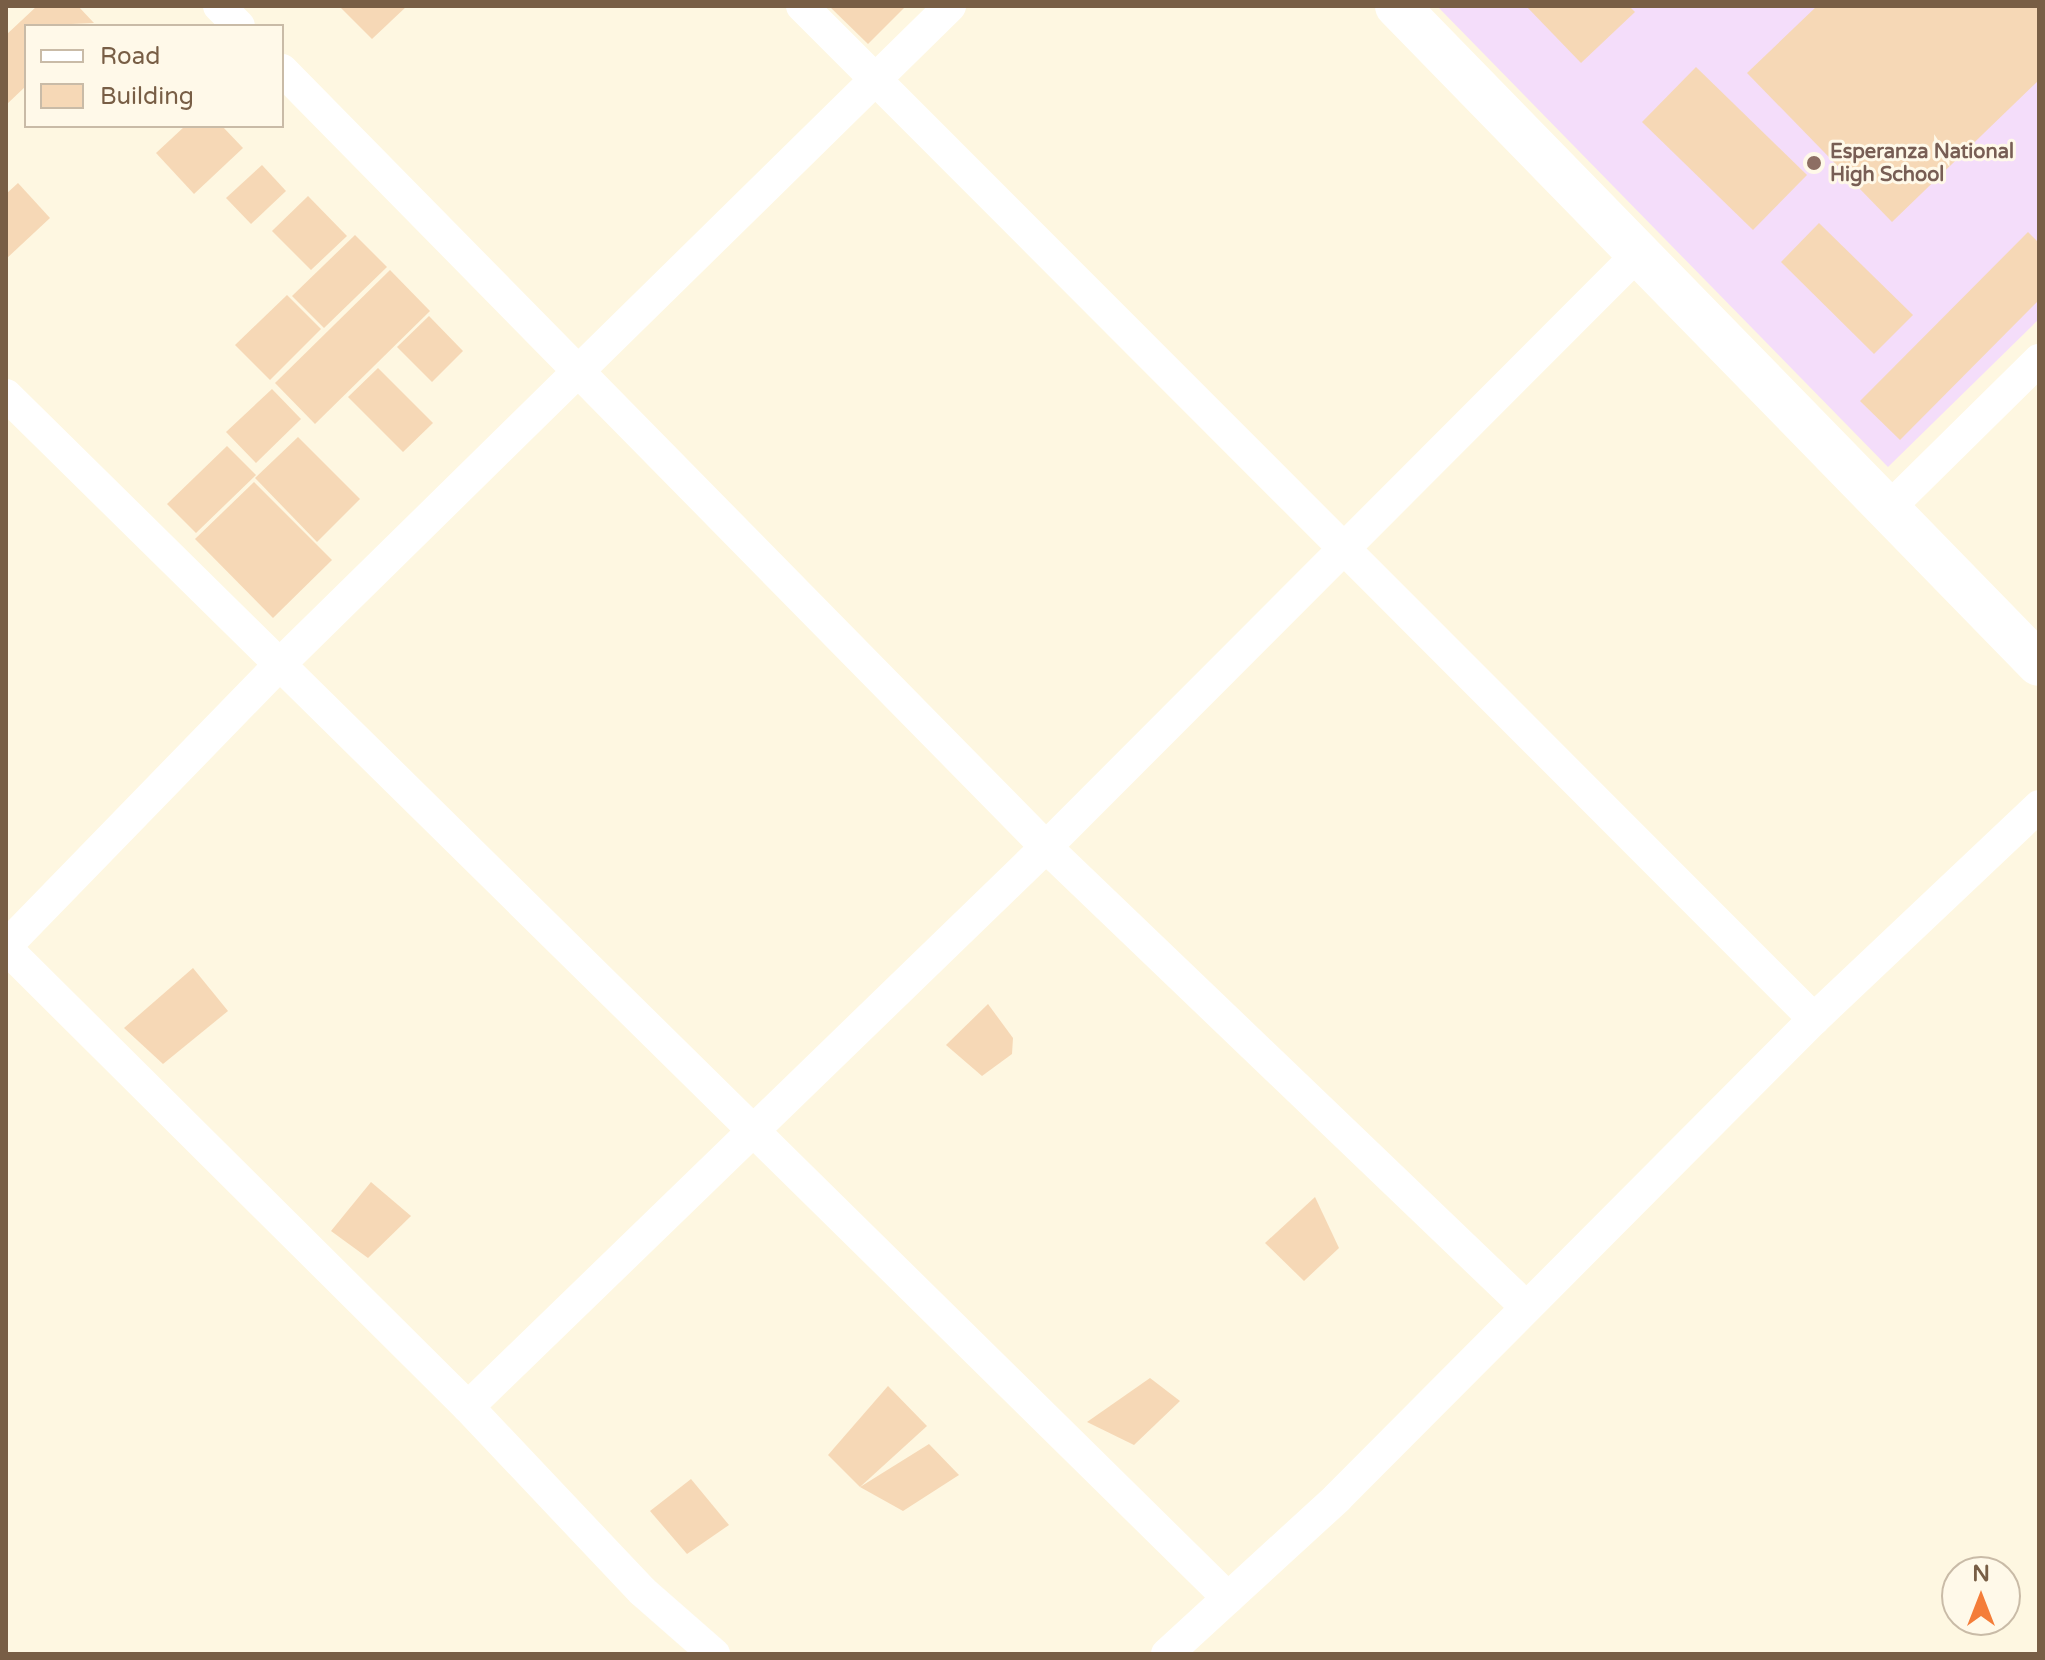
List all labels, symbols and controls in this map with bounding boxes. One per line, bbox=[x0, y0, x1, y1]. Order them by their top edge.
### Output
legend bbox=[24, 24, 284, 128]
text: Road bbox=[100, 42, 160, 71]
text: Building bbox=[100, 82, 194, 111]
place label: Esperanza National High School bbox=[1830, 140, 2014, 187]
marker: Esperanza National High School bbox=[1805, 154, 1823, 172]
north arrow bbox=[1941, 1556, 2021, 1636]
text: N bbox=[1972, 1561, 1990, 1587]

